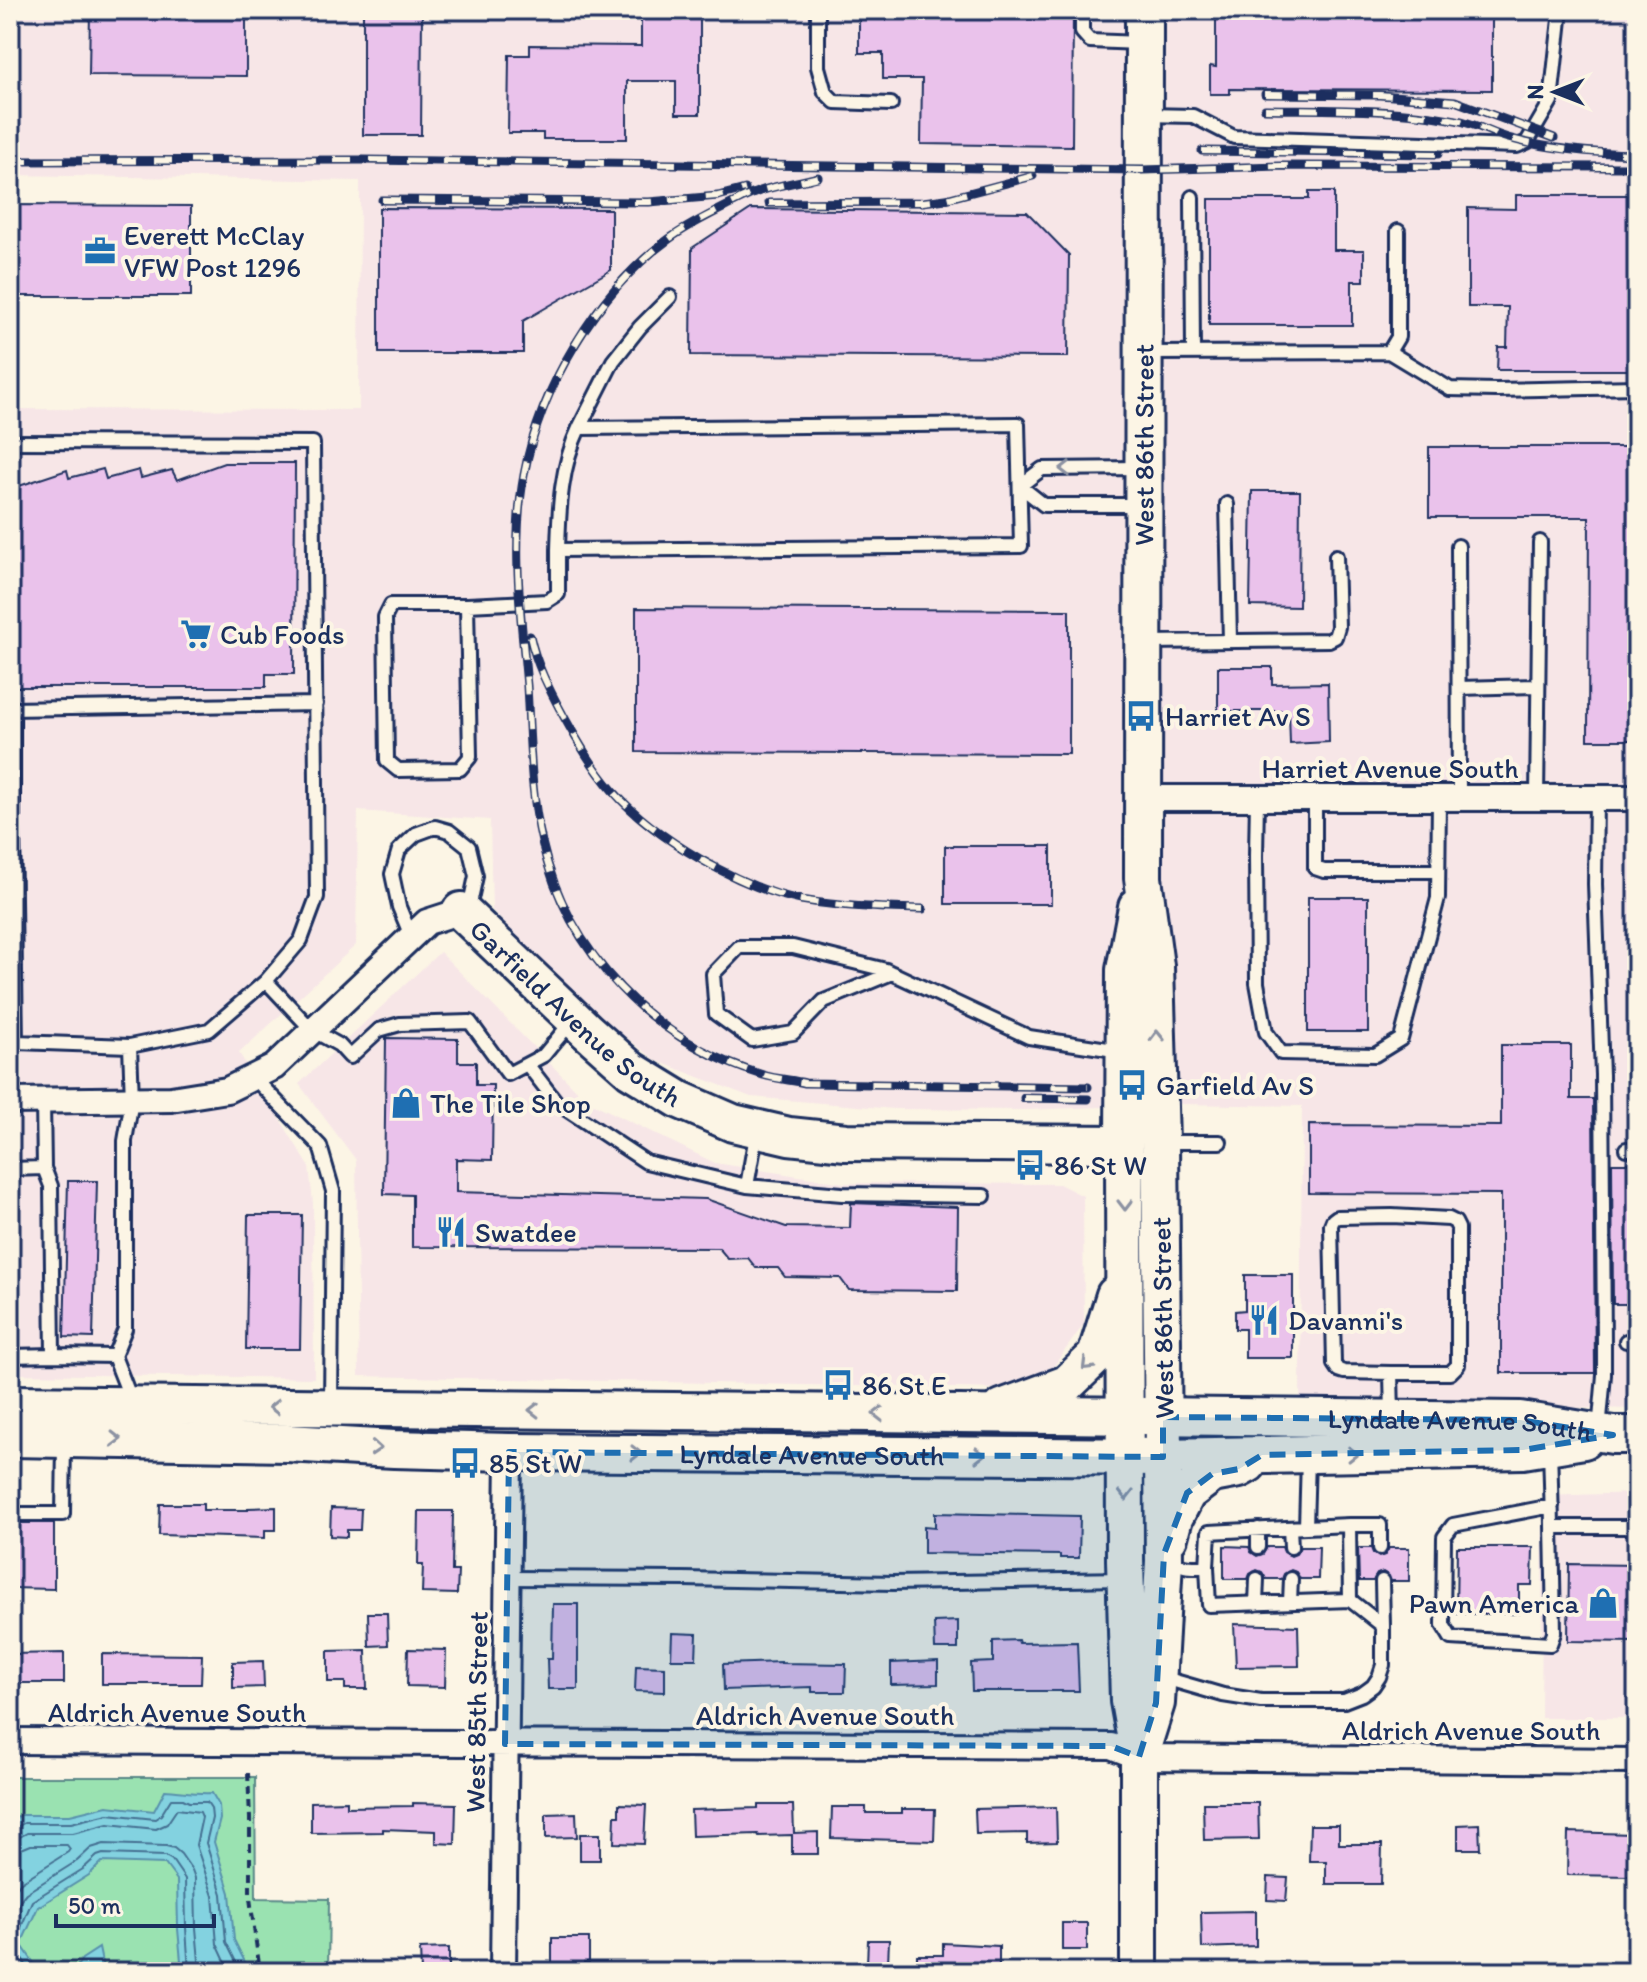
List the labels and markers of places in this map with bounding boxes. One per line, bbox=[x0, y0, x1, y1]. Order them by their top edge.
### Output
place label: Everett McClay VFW Post 1296 bbox=[124, 218, 304, 284]
office icon: Everett McClay VFW Post 1296 bbox=[83, 234, 117, 268]
supermarket icon: Cub Foods bbox=[179, 617, 213, 651]
place label: Cub Foods bbox=[220, 617, 345, 651]
bus stop icon: Harriet Av S bbox=[1124, 699, 1158, 733]
place label: Harriet Av S bbox=[1165, 699, 1311, 733]
bus stop icon: Garfield Av S bbox=[1115, 1068, 1149, 1102]
place label: Garfield Av S bbox=[1156, 1068, 1314, 1102]
shop icon: The Tile Shop bbox=[389, 1086, 423, 1120]
place label: The Tile Shop bbox=[430, 1086, 591, 1120]
bus stop icon: 86 St W bbox=[1013, 1148, 1047, 1182]
place label: 86 St W bbox=[1054, 1148, 1147, 1182]
restaurant icon: Swatdee bbox=[434, 1215, 468, 1249]
place label: Swatdee bbox=[475, 1215, 577, 1249]
restaurant icon: Davanni's bbox=[1247, 1303, 1281, 1337]
place label: Davanni's bbox=[1288, 1303, 1403, 1337]
bus stop icon: 86 St E bbox=[821, 1368, 855, 1402]
place label: 86 St E bbox=[862, 1368, 946, 1402]
bus stop icon: 85 St W bbox=[448, 1446, 482, 1480]
place label: 85 St W bbox=[489, 1446, 582, 1480]
place label: Pawn America bbox=[1409, 1586, 1579, 1620]
shop icon: Pawn America bbox=[1586, 1586, 1620, 1620]

